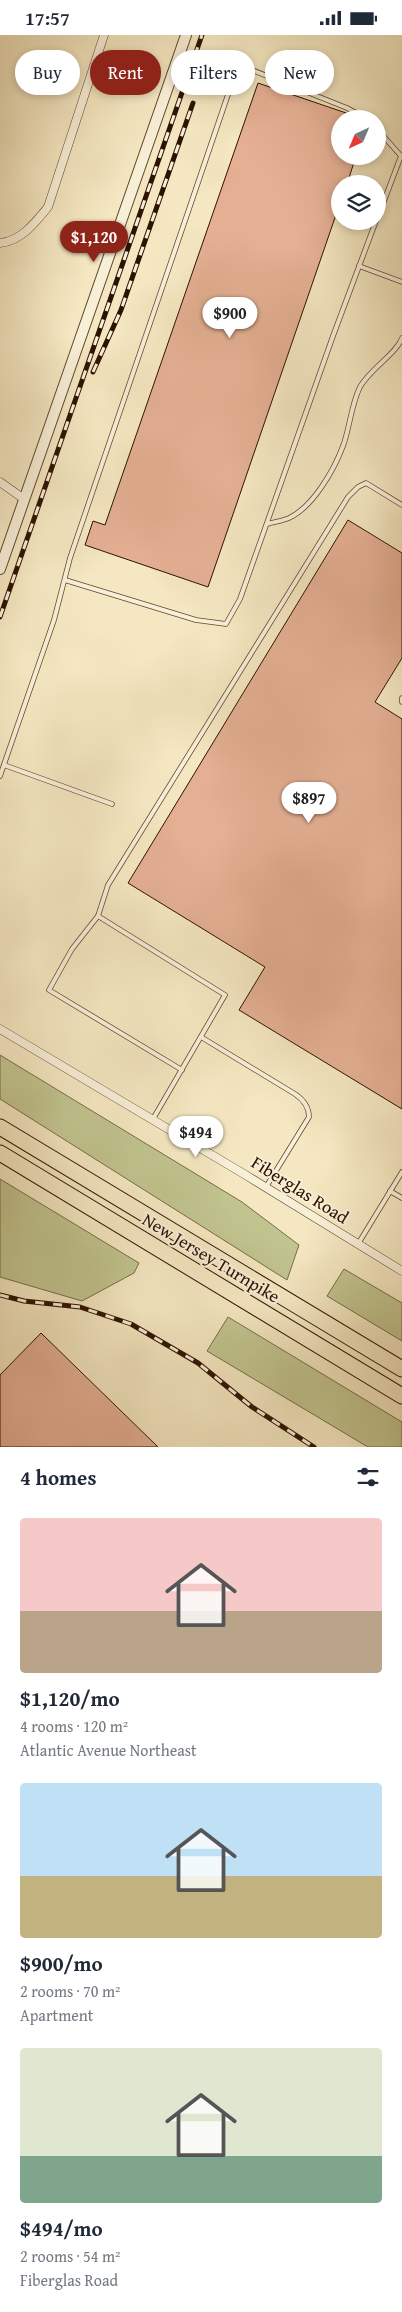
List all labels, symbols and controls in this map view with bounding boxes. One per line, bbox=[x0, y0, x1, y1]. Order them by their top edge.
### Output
text: 17:57 bbox=[25, 4, 70, 32]
chip: Buy bbox=[15, 50, 80, 95]
chip: Rent bbox=[90, 50, 161, 95]
chip: Filters bbox=[171, 50, 255, 95]
chip: New bbox=[265, 50, 334, 95]
north arrow bbox=[331, 110, 386, 165]
map controls bbox=[331, 110, 386, 230]
button: layers bbox=[331, 175, 386, 230]
pin: $1,120 bbox=[53, 221, 135, 263]
text: $1,120 bbox=[71, 225, 117, 249]
pin: $900 bbox=[200, 297, 260, 339]
text: $900 bbox=[213, 301, 247, 325]
pin: $897 bbox=[279, 781, 339, 824]
text: $897 bbox=[292, 786, 326, 810]
pin: $494 bbox=[166, 1115, 226, 1158]
text: $494 bbox=[179, 1120, 213, 1144]
street label: Fiberglas Road bbox=[246, 1149, 355, 1230]
street label: New Jersey Turnpike bbox=[137, 1206, 285, 1309]
text: 4 homes bbox=[20, 1462, 96, 1493]
icon: filters bbox=[354, 1463, 382, 1491]
icon: home bbox=[156, 1550, 246, 1640]
text: $1,120/mo bbox=[20, 1683, 120, 1714]
text: 4 rooms · 120 m² bbox=[20, 1714, 128, 1738]
text: Atlantic Avenue Northeast bbox=[20, 1738, 197, 1762]
icon: home bbox=[156, 1815, 246, 1905]
text: $900/mo bbox=[20, 1948, 103, 1979]
text: 2 rooms · 70 m² bbox=[20, 1979, 120, 2003]
text: Apartment bbox=[20, 2003, 93, 2027]
icon: home bbox=[156, 2080, 246, 2170]
text: $494/mo bbox=[20, 2213, 103, 2244]
text: 2 rooms · 54 m² bbox=[20, 2244, 120, 2268]
text: Fiberglas Road bbox=[20, 2268, 118, 2292]

